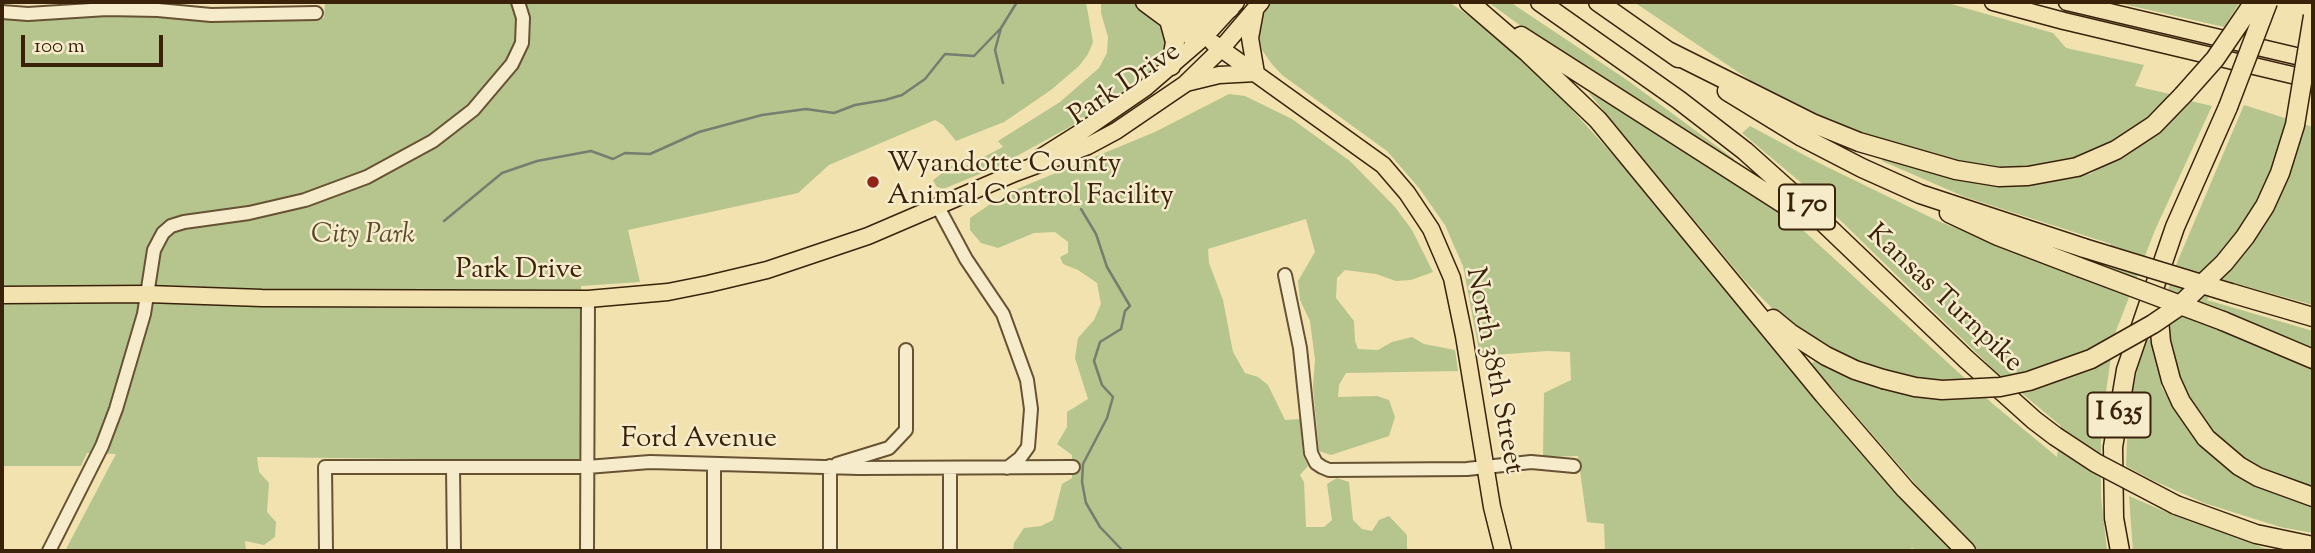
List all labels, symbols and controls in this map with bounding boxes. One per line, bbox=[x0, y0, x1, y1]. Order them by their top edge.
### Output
scale bar bbox=[24, 21, 166, 65]
text: 100 m bbox=[34, 32, 85, 62]
street label: Park Drive bbox=[1064, 37, 1188, 135]
place label: Wyandotte County Animal Control Facility bbox=[887, 149, 1174, 215]
marker: Wyandotte County Animal Control Facility bbox=[865, 174, 881, 190]
road number: I 70 bbox=[1779, 184, 1835, 230]
street label: Kansas Turnpike bbox=[1858, 219, 2028, 381]
park label: City Park bbox=[311, 220, 415, 254]
street label: Park Drive bbox=[456, 255, 582, 289]
street label: North 38th Street bbox=[1456, 265, 1528, 477]
road number: I 635 bbox=[2088, 392, 2150, 438]
street label: Ford Avenue bbox=[621, 424, 777, 458]

